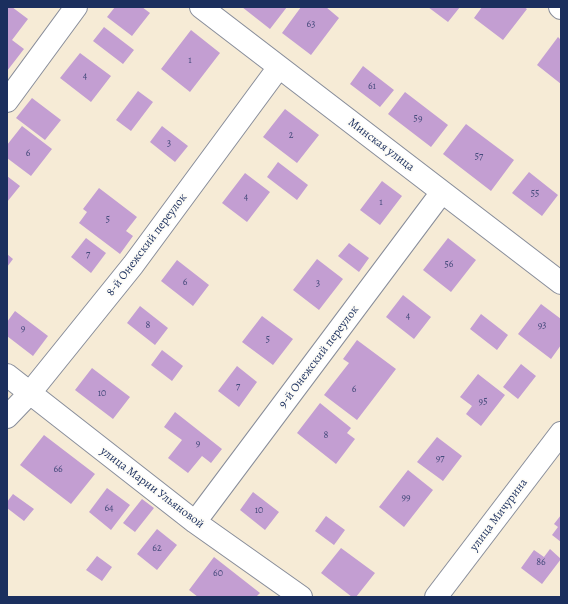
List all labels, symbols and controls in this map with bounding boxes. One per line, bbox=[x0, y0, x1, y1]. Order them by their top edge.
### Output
house number: 63 bbox=[307, 19, 315, 31]
house number: 1 bbox=[188, 55, 192, 67]
house number: 4 bbox=[83, 71, 87, 83]
house number: 61 bbox=[368, 81, 376, 93]
house number: 59 bbox=[414, 113, 422, 125]
street label: Минская улица bbox=[345, 115, 417, 175]
house number: 2 bbox=[289, 130, 293, 142]
house number: 3 bbox=[167, 138, 171, 150]
house number: 6 bbox=[26, 148, 30, 160]
house number: 57 bbox=[475, 151, 483, 163]
house number: 55 bbox=[531, 188, 539, 200]
street label: 8-й Онежский переулок bbox=[104, 191, 190, 299]
house number: 4 bbox=[244, 192, 248, 204]
house number: 1 bbox=[379, 197, 383, 209]
house number: 5 bbox=[106, 214, 110, 226]
house number: 7 bbox=[86, 249, 90, 261]
house number: 56 bbox=[445, 259, 453, 271]
house number: 6 bbox=[183, 277, 187, 289]
house number: 3 bbox=[316, 278, 320, 290]
street label: 9-й Онежский переулок bbox=[276, 303, 362, 411]
house number: 4 bbox=[406, 311, 410, 323]
house number: 8 bbox=[146, 320, 150, 332]
house number: 93 bbox=[538, 320, 546, 332]
house number: 9 bbox=[21, 323, 25, 335]
house number: 5 bbox=[266, 334, 270, 346]
house number: 7 bbox=[236, 381, 240, 393]
house number: 6 bbox=[352, 384, 356, 396]
house number: 10 bbox=[98, 388, 106, 400]
house number: 95 bbox=[479, 396, 487, 408]
house number: 8 bbox=[324, 430, 328, 442]
house number: 9 bbox=[196, 438, 200, 450]
street label: улица Марии Ульяновой bbox=[97, 444, 207, 532]
house number: 97 bbox=[436, 453, 444, 465]
house number: 66 bbox=[53, 464, 63, 476]
street label: улица Мичурина bbox=[467, 476, 531, 554]
house number: 99 bbox=[401, 492, 411, 504]
house number: 64 bbox=[104, 503, 114, 515]
house number: 10 bbox=[255, 505, 263, 517]
house number: 62 bbox=[152, 543, 162, 555]
house number: 86 bbox=[536, 557, 546, 569]
house number: 60 bbox=[213, 568, 223, 580]

